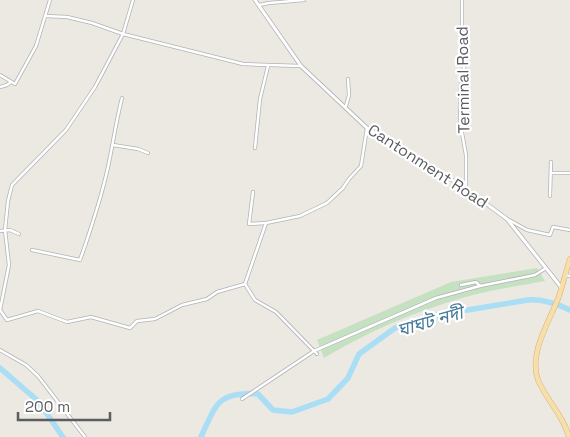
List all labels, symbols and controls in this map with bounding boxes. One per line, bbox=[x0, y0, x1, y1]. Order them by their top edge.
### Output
street label: Terminal Road bbox=[452, 26, 474, 134]
street label: Cantonment Road bbox=[364, 119, 492, 213]
water label: ঘাঘট নদী bbox=[395, 300, 469, 341]
scale bar bbox=[18, 390, 110, 422]
text: 200 m bbox=[25, 397, 70, 416]

